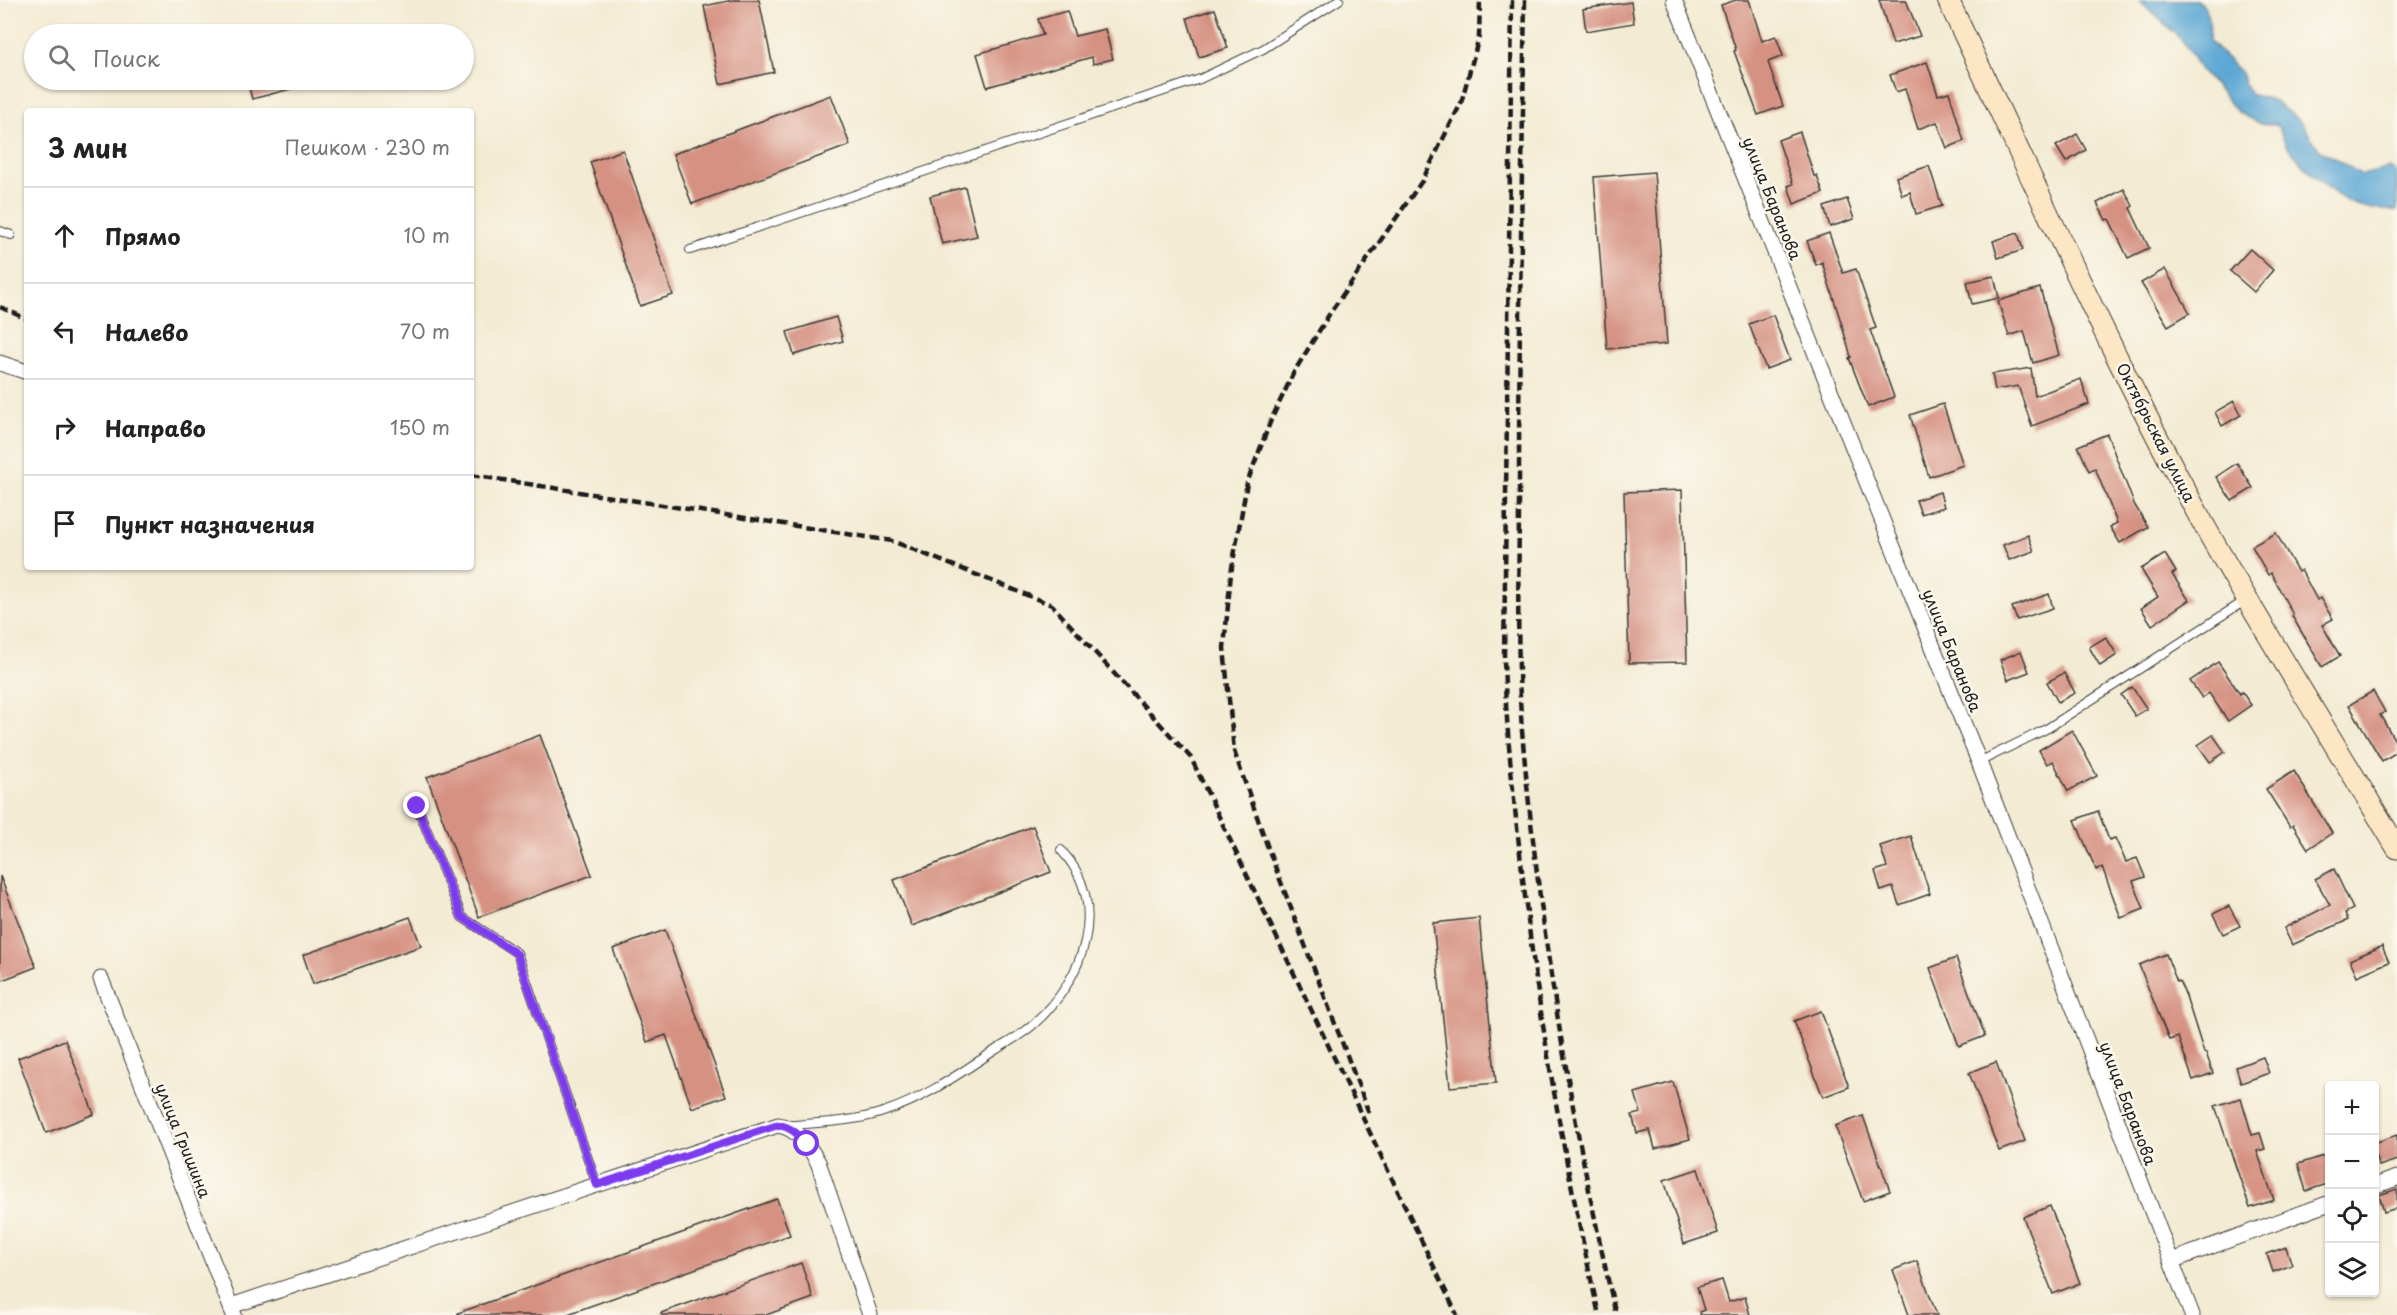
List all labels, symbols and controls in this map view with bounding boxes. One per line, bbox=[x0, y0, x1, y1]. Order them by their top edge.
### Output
search box bbox=[24, 24, 474, 90]
icon: search bbox=[45, 41, 78, 74]
text: Поиск bbox=[93, 41, 160, 74]
text: 3 мин bbox=[48, 128, 128, 167]
text: Пешком · 230 m bbox=[285, 132, 450, 162]
street label: улица Баранова bbox=[1737, 133, 1809, 263]
icon: ahead bbox=[48, 219, 81, 252]
text: Прямо bbox=[105, 219, 180, 252]
text: 10 m bbox=[403, 220, 450, 250]
icon: left bbox=[48, 315, 81, 348]
text: Налево bbox=[105, 315, 188, 348]
text: 70 m bbox=[400, 316, 450, 346]
street label: Октябрьская улица bbox=[2111, 358, 2203, 506]
icon: right bbox=[48, 411, 81, 444]
text: Направо bbox=[105, 411, 206, 444]
text: 150 m bbox=[390, 412, 450, 442]
icon: arrive bbox=[48, 507, 81, 540]
text: Пункт назначения bbox=[105, 507, 315, 540]
street label: улица Баранова bbox=[1917, 585, 1989, 715]
route end bbox=[403, 792, 429, 818]
street label: улица Баранова bbox=[2094, 1038, 2164, 1168]
street label: улица Гришина bbox=[150, 1079, 218, 1201]
map controls bbox=[2325, 1081, 2379, 1297]
button: + bbox=[2325, 1081, 2379, 1135]
route start bbox=[793, 1130, 819, 1156]
button: − bbox=[2325, 1135, 2379, 1189]
button: locate bbox=[2325, 1189, 2379, 1243]
button: layers bbox=[2325, 1243, 2379, 1297]

